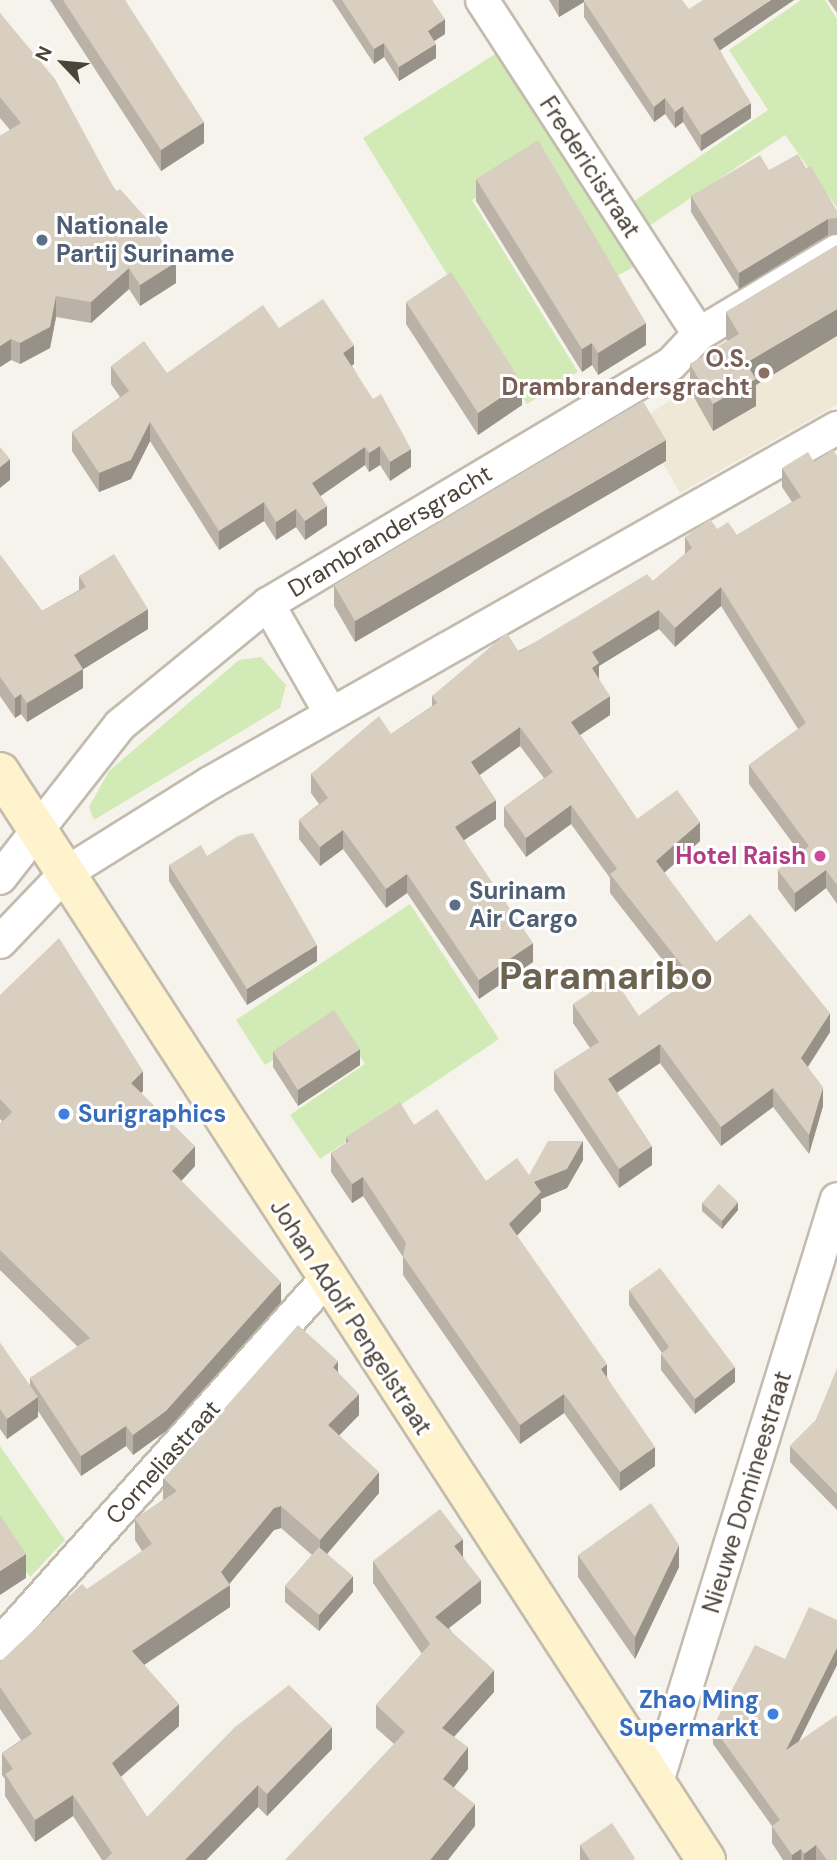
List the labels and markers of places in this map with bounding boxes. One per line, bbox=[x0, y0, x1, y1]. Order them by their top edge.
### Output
place label: Nationale Partij Suriname bbox=[56, 212, 235, 268]
marker: Nationale Partij Suriname bbox=[34, 232, 50, 248]
place label: O.S. Drambrandersgracht bbox=[501, 345, 750, 401]
marker: O.S. Drambrandersgracht bbox=[756, 365, 772, 381]
place label: Hotel Raish bbox=[675, 842, 806, 870]
marker: Hotel Raish bbox=[812, 848, 828, 864]
place label: Surinam Air Cargo bbox=[469, 877, 578, 933]
marker: Surinam Air Cargo bbox=[447, 897, 463, 913]
place label: Surigraphics bbox=[78, 1100, 226, 1128]
marker: Surigraphics bbox=[56, 1106, 72, 1122]
place label: Zhao Ming Supermarkt bbox=[619, 1686, 759, 1742]
marker: Zhao Ming Supermarkt bbox=[765, 1706, 781, 1722]

